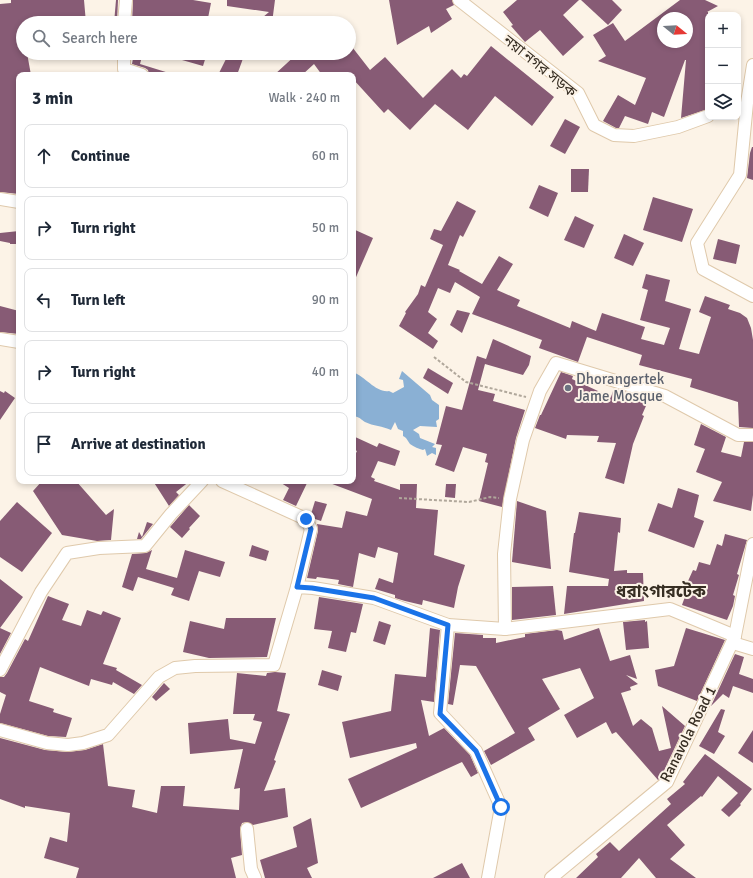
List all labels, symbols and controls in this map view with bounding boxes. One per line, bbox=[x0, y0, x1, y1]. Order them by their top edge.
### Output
north arrow bbox=[657, 12, 693, 48]
map controls bbox=[705, 12, 741, 120]
button: + bbox=[705, 12, 741, 48]
search box bbox=[16, 16, 356, 60]
icon: search bbox=[30, 27, 52, 49]
text: Search here bbox=[62, 29, 138, 47]
street label: নয়া নগর সড়ক bbox=[499, 30, 581, 101]
button: − bbox=[705, 48, 741, 84]
button: layers bbox=[705, 84, 741, 120]
text: 3 min bbox=[32, 88, 73, 109]
text: Walk · 240 m bbox=[269, 90, 340, 106]
icon: ahead bbox=[33, 145, 55, 167]
text: Continue bbox=[71, 147, 130, 165]
text: 60 m bbox=[312, 148, 339, 164]
icon: right bbox=[33, 217, 55, 239]
text: Turn right bbox=[71, 219, 136, 237]
text: 50 m bbox=[312, 220, 339, 236]
icon: left bbox=[33, 289, 55, 311]
text: Turn left bbox=[71, 291, 125, 309]
text: 90 m bbox=[312, 292, 339, 308]
icon: right bbox=[33, 361, 55, 383]
text: Turn right bbox=[71, 363, 136, 381]
text: 40 m bbox=[312, 364, 339, 380]
place label: Dhorangertek Jame Mosque bbox=[576, 370, 665, 405]
marker: Dhorangertek Jame Mosque bbox=[563, 383, 573, 393]
icon: arrive bbox=[33, 433, 55, 455]
text: Arrive at destination bbox=[71, 435, 206, 453]
route end bbox=[297, 510, 315, 528]
district label: ধরাংগারটেক bbox=[616, 581, 706, 602]
street label: Ranavola Road 1 bbox=[656, 683, 720, 785]
route start bbox=[492, 798, 510, 816]

